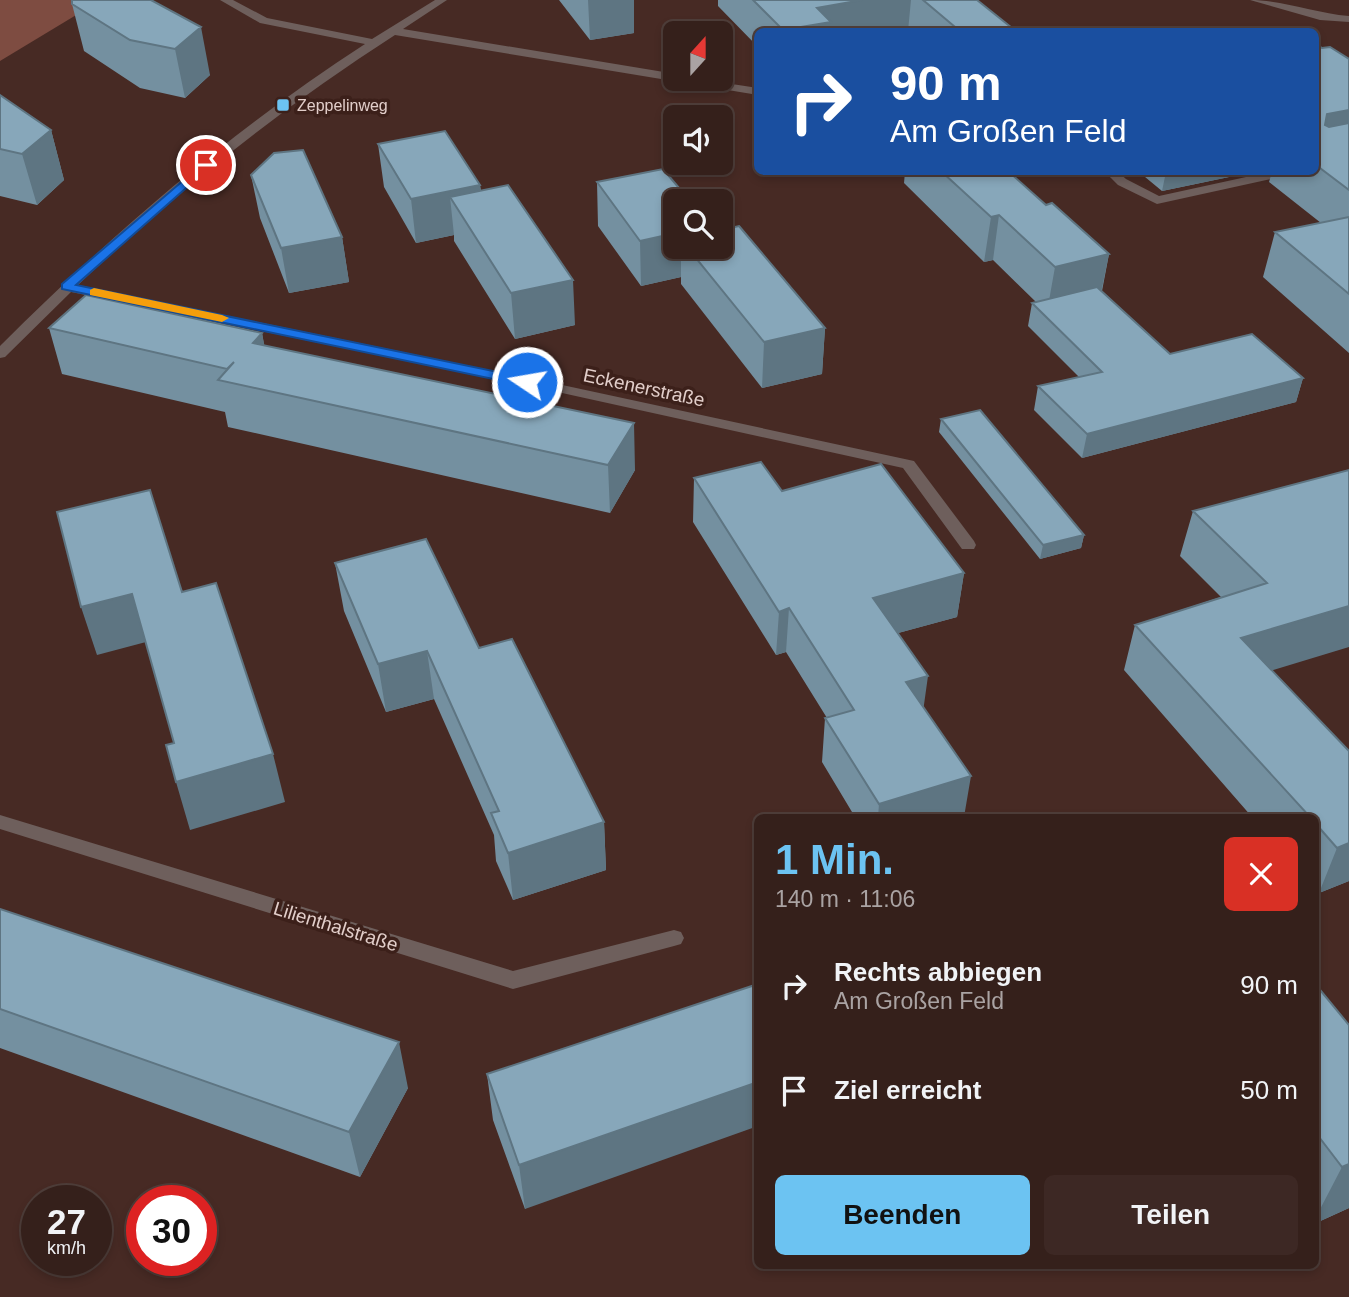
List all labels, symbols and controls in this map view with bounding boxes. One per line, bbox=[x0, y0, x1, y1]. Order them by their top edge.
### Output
north arrow bbox=[663, 21, 733, 91]
map controls bbox=[663, 21, 733, 259]
icon: right bbox=[775, 56, 866, 147]
text: 90 m bbox=[890, 56, 1002, 110]
marker: Zeppelinweg bbox=[275, 97, 291, 113]
place label: Zeppelinweg bbox=[297, 97, 388, 114]
button: sound bbox=[663, 105, 733, 175]
text: Am Großen Feld bbox=[890, 113, 1127, 149]
pin bbox=[176, 135, 236, 195]
icon: arrive bbox=[187, 146, 225, 184]
button: search bbox=[663, 189, 733, 259]
position arrow bbox=[490, 345, 564, 419]
street label: Eckenerstraße bbox=[581, 364, 707, 411]
text: 1 Min. bbox=[775, 836, 894, 883]
button: close bbox=[1224, 837, 1298, 911]
text: 140 m · 11:06 bbox=[775, 886, 915, 912]
street label: Lilienthalstraße bbox=[271, 898, 401, 955]
text: Rechts abbiegen bbox=[834, 957, 1042, 987]
icon: right bbox=[775, 967, 813, 1005]
text: 90 m bbox=[1240, 970, 1298, 1000]
text: Am Großen Feld bbox=[834, 988, 1004, 1014]
icon: arrive bbox=[775, 1072, 813, 1110]
text: Ziel erreicht bbox=[834, 1075, 981, 1105]
text: 50 m bbox=[1240, 1075, 1298, 1105]
button: Beenden bbox=[775, 1175, 1030, 1255]
button: Teilen bbox=[1044, 1175, 1298, 1255]
speed limit sign: 30 bbox=[126, 1185, 217, 1276]
text: 27 bbox=[47, 1202, 86, 1241]
text: km/h bbox=[47, 1238, 86, 1258]

